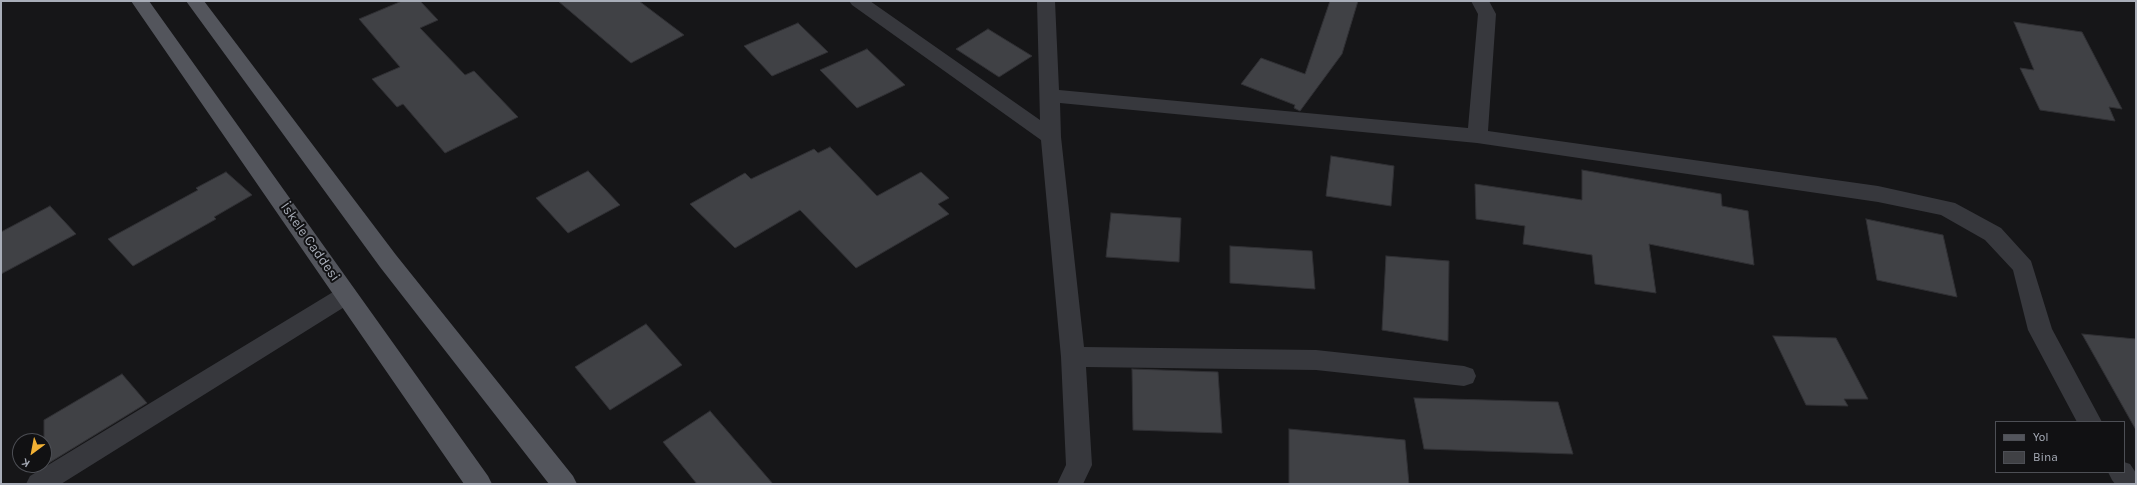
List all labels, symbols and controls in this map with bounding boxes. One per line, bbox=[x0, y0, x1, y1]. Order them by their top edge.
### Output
street label: İskele Caddesi bbox=[277, 199, 343, 285]
legend bbox=[1995, 421, 2125, 473]
text: Yol bbox=[2033, 430, 2049, 444]
north arrow bbox=[12, 433, 52, 473]
text: Bina bbox=[2033, 450, 2058, 464]
text: K bbox=[19, 455, 32, 470]

